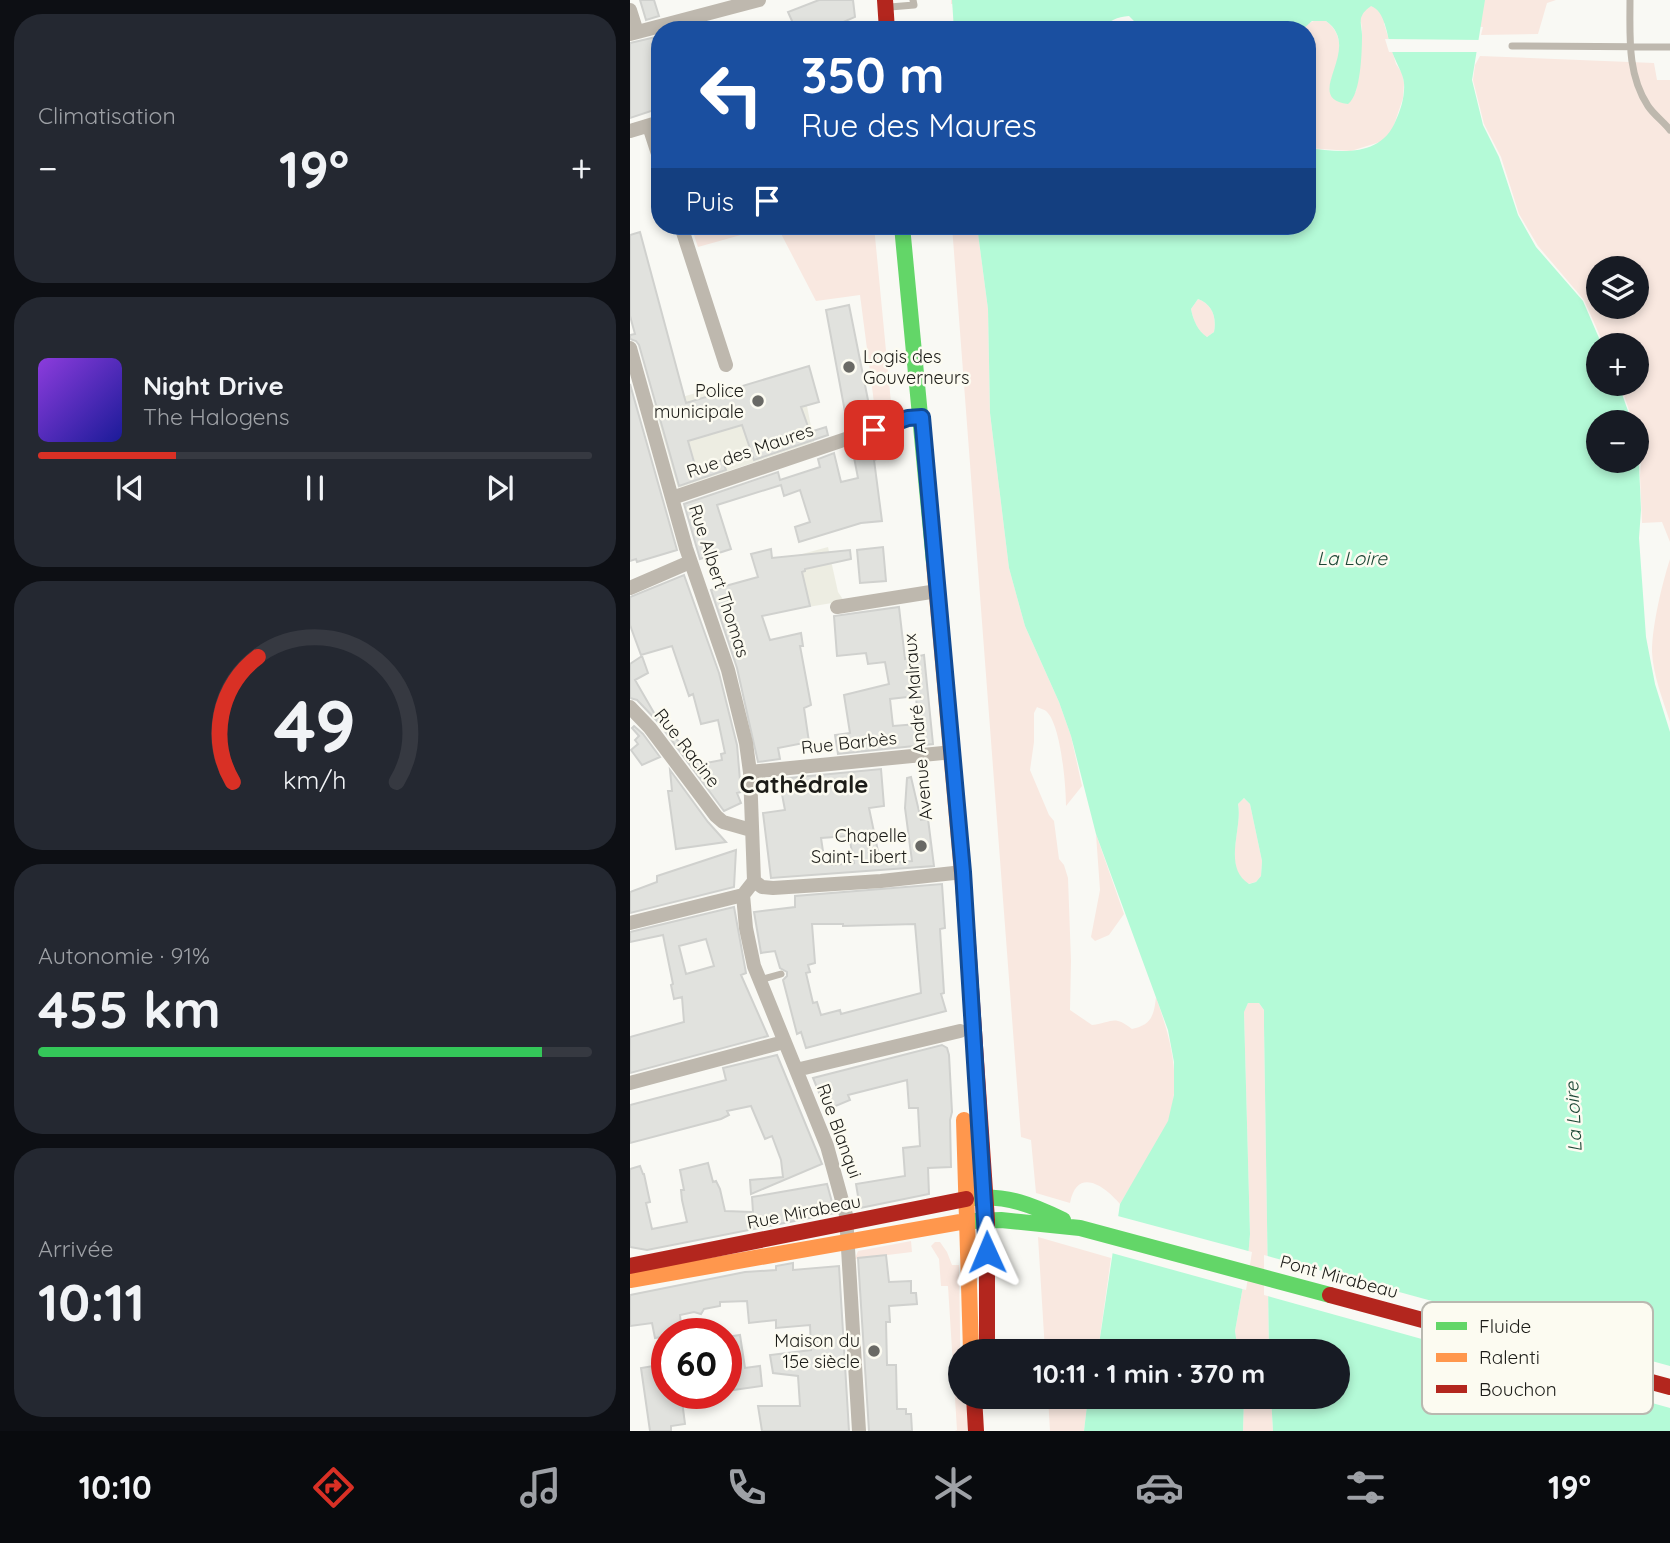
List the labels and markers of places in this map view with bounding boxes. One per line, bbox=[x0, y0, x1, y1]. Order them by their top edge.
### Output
place label: Logis des Gouverneurs bbox=[863, 345, 969, 389]
marker: Logis des Gouverneurs bbox=[841, 359, 857, 375]
place label: Police municipale bbox=[654, 379, 744, 423]
marker: Police municipale bbox=[750, 393, 766, 409]
pin bbox=[844, 400, 904, 460]
place label: Chapelle Saint-Libert bbox=[811, 824, 907, 868]
marker: Chapelle Saint-Libert bbox=[913, 838, 929, 854]
place label: Maison du 15e siècle bbox=[774, 1329, 860, 1373]
marker: Maison du 15e siècle bbox=[866, 1343, 882, 1359]

